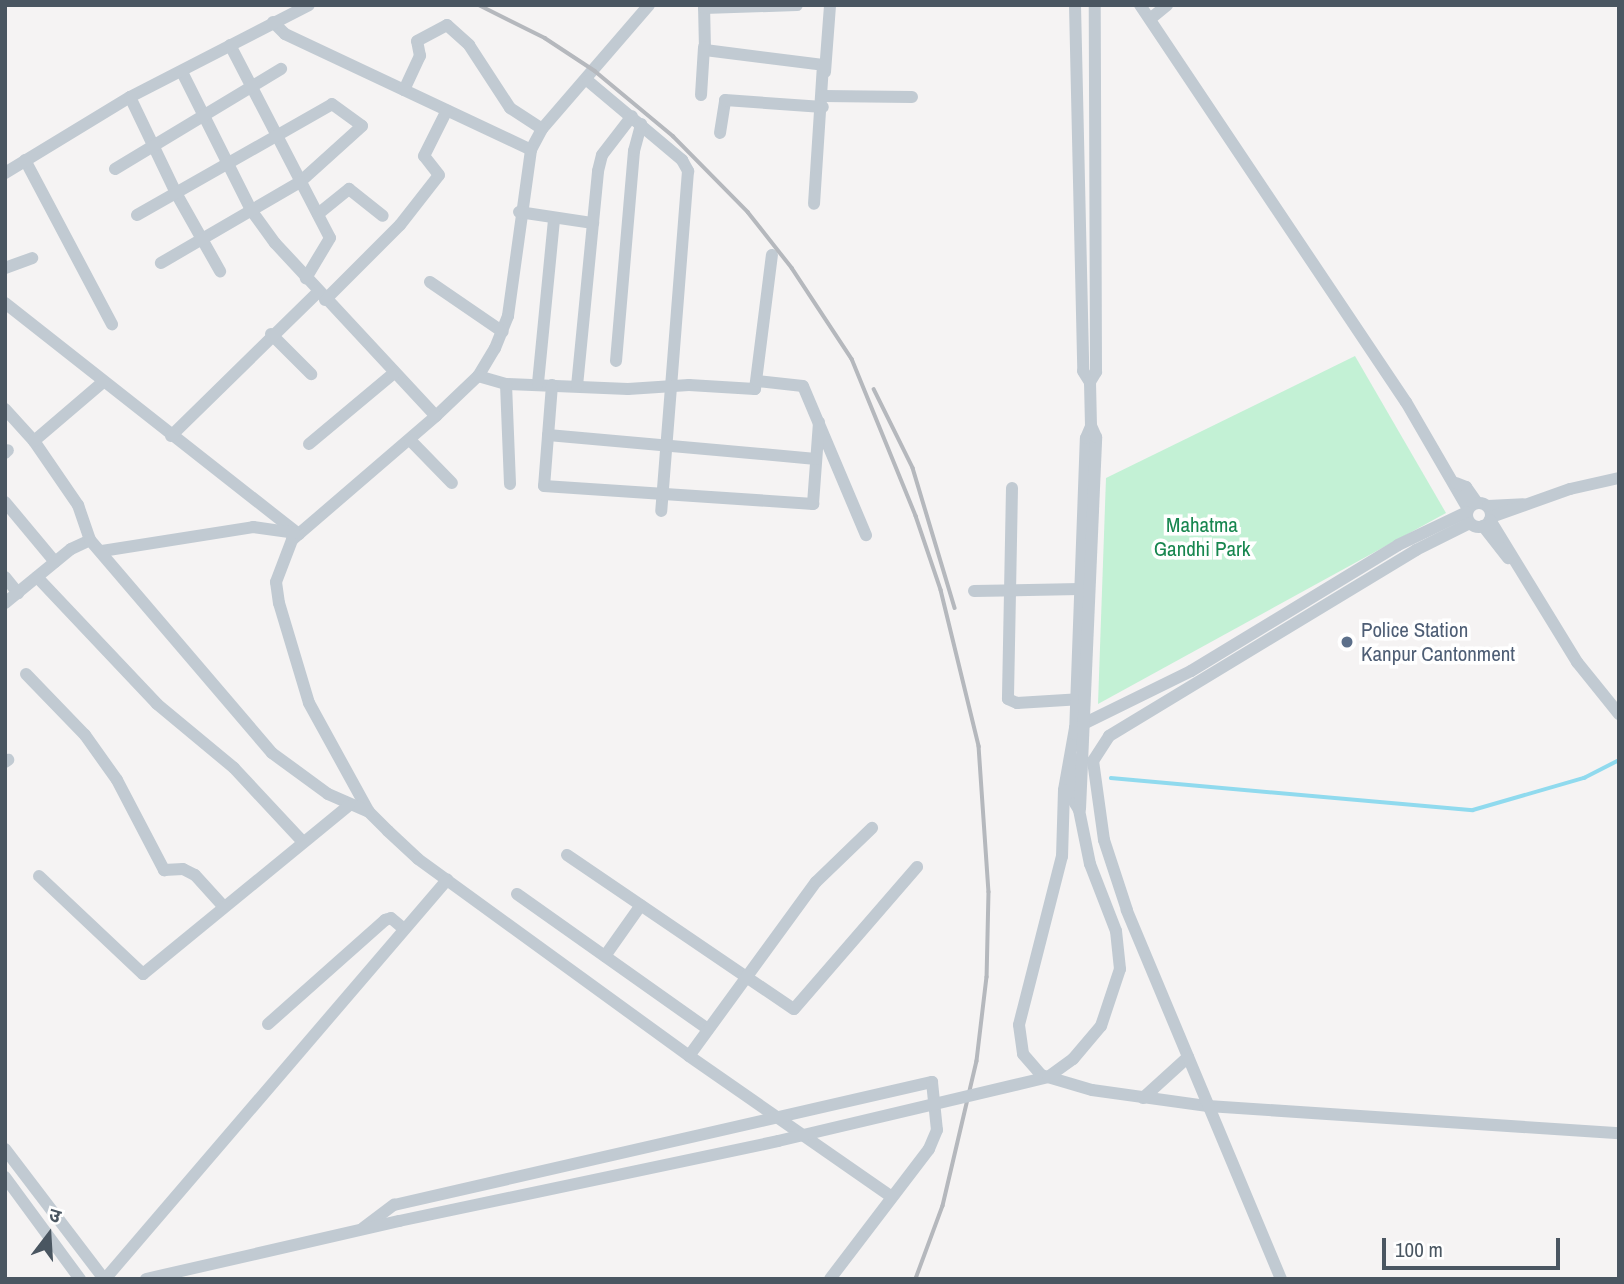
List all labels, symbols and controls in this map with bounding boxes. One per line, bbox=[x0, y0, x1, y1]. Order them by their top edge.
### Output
park label: Mahatma Gandhi Park bbox=[1154, 512, 1250, 562]
place label: Police Station Kanpur Cantonment bbox=[1361, 617, 1515, 667]
marker: Police Station Kanpur Cantonment bbox=[1339, 634, 1355, 650]
north arrow bbox=[14, 1200, 84, 1270]
text: उ bbox=[46, 1201, 64, 1229]
scale bar bbox=[1386, 1224, 1564, 1268]
text: 100 m bbox=[1395, 1235, 1443, 1264]

